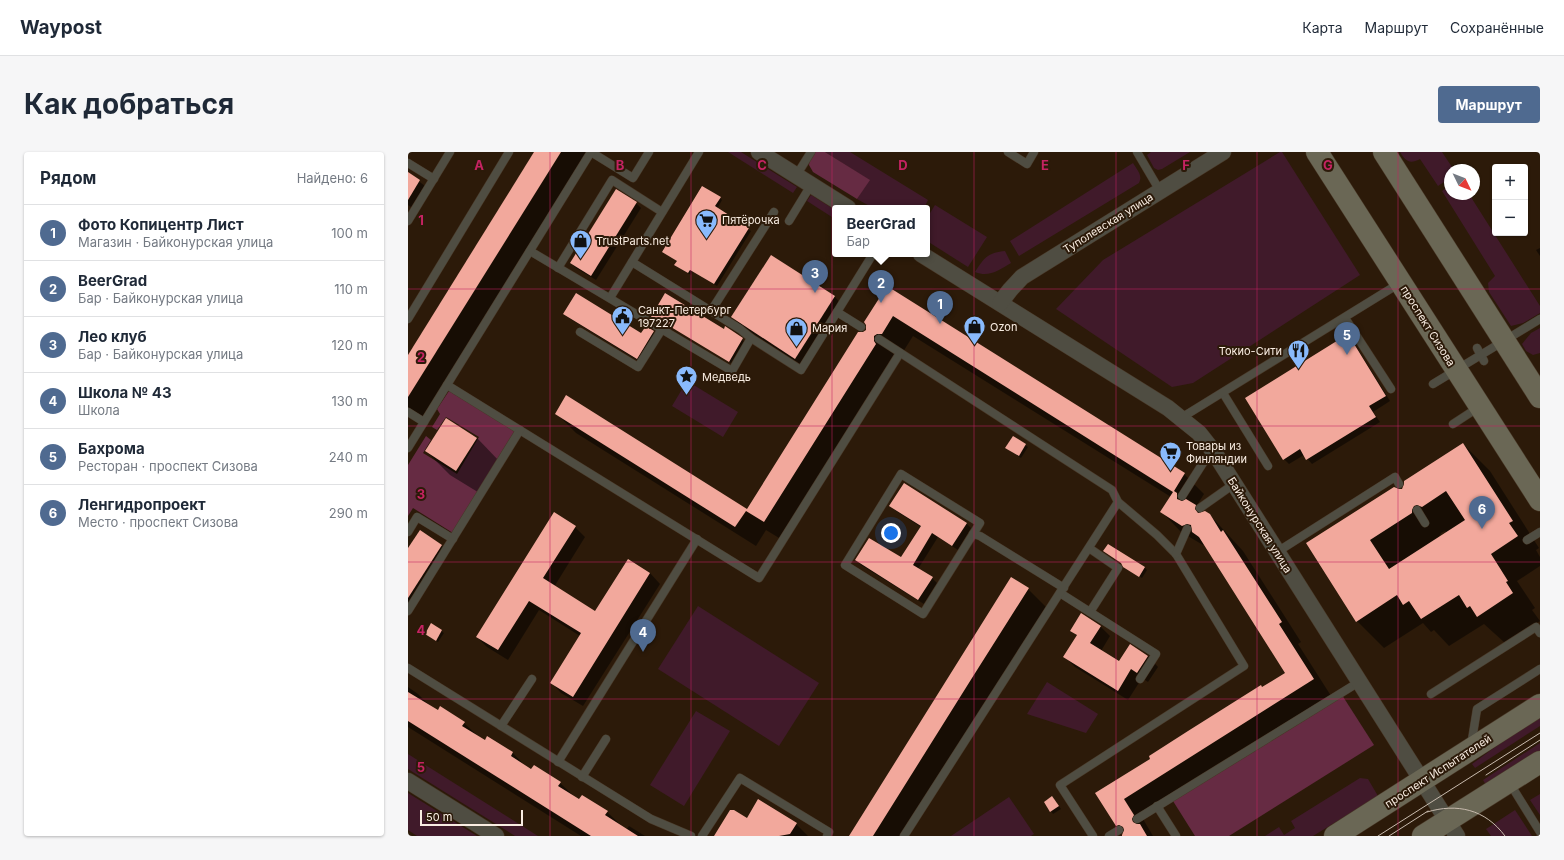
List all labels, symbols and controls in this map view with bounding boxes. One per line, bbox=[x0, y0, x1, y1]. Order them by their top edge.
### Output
text: Waypost bbox=[20, 16, 102, 39]
text: Карта bbox=[1302, 19, 1343, 36]
text: Маршрут bbox=[1365, 19, 1428, 36]
text: Сохранённые bbox=[1450, 19, 1544, 36]
button: Маршрут bbox=[1438, 86, 1540, 123]
text: Как добраться bbox=[24, 87, 234, 121]
text: A bbox=[474, 157, 484, 173]
text: B bbox=[616, 157, 625, 173]
text: C bbox=[757, 157, 767, 173]
text: D bbox=[898, 157, 908, 173]
text: E bbox=[1041, 157, 1049, 173]
text: F bbox=[1182, 157, 1190, 173]
text: G bbox=[1323, 157, 1333, 173]
north arrow bbox=[1444, 164, 1480, 200]
map controls bbox=[1492, 164, 1528, 236]
button: + bbox=[1492, 164, 1528, 200]
text: Рядом bbox=[40, 168, 96, 188]
text: Найдено: 6 bbox=[297, 170, 368, 186]
street label: Туполевская улица bbox=[1060, 190, 1156, 256]
button: − bbox=[1492, 200, 1528, 236]
popup bbox=[832, 205, 930, 257]
supermarket icon: Пятёрочка bbox=[693, 207, 719, 240]
text: 1 bbox=[418, 212, 424, 228]
place label: Пятёрочка bbox=[722, 213, 780, 227]
text: BeerGrad bbox=[846, 214, 916, 233]
text: Фото Копицентр Лист bbox=[78, 215, 244, 234]
text: 1 bbox=[50, 225, 56, 241]
text: 100 m bbox=[331, 225, 368, 241]
shop icon: TrustParts.net bbox=[567, 228, 593, 261]
text: Бар bbox=[846, 233, 870, 249]
text: Магазин · Байконурская улица bbox=[78, 234, 273, 250]
place label: TrustParts.net bbox=[596, 234, 669, 248]
pin: 3 bbox=[802, 260, 828, 293]
pin: 2 bbox=[868, 270, 894, 303]
text: BeerGrad bbox=[78, 271, 147, 290]
text: 2 bbox=[49, 281, 57, 297]
text: 110 m bbox=[334, 281, 368, 297]
street label: проспект Сизова bbox=[1398, 283, 1458, 369]
text: Бар · Байконурская улица bbox=[78, 290, 243, 306]
pin: 1 bbox=[927, 291, 953, 324]
public building icon: Санкт-Петербург 197227 bbox=[610, 303, 636, 336]
place label: Санкт-Петербург 197227 bbox=[638, 303, 732, 330]
shop icon: Ozon bbox=[961, 314, 987, 347]
shop icon: Мария bbox=[784, 315, 810, 348]
place label: Ozon bbox=[990, 320, 1017, 334]
place label: Мария bbox=[812, 321, 847, 335]
pin: 5 bbox=[1334, 322, 1360, 355]
text: Лео клуб bbox=[78, 327, 147, 346]
text: 3 bbox=[49, 337, 57, 353]
text: 120 m bbox=[332, 337, 368, 353]
restaurant icon: Токио-Сити bbox=[1285, 338, 1311, 371]
place label: Токио-Сити bbox=[1219, 344, 1282, 358]
text: Бар · Байконурская улица bbox=[78, 346, 243, 362]
text: 2 bbox=[417, 349, 425, 365]
place icon: Медведь bbox=[673, 364, 699, 397]
place label: Медведь bbox=[702, 370, 751, 384]
text: Школа № 43 bbox=[78, 383, 172, 402]
text: 4 bbox=[49, 393, 57, 409]
text: 130 m bbox=[331, 393, 368, 409]
text: Школа bbox=[78, 402, 120, 418]
text: Бахрома bbox=[78, 439, 145, 458]
supermarket icon: Товары из Финляндии bbox=[1158, 439, 1184, 472]
place label: Товары из Финляндии bbox=[1186, 439, 1247, 466]
text: 5 bbox=[49, 449, 57, 465]
text: 240 m bbox=[329, 449, 368, 465]
text: Ресторан · проспект Сизова bbox=[78, 458, 258, 474]
street label: Байконурская улица bbox=[1225, 474, 1295, 576]
text: 3 bbox=[417, 486, 425, 502]
text: Ленгидропроект bbox=[78, 495, 206, 514]
pin: 6 bbox=[1469, 496, 1495, 529]
text: 6 bbox=[49, 505, 57, 521]
text: 290 m bbox=[329, 505, 368, 521]
text: Место · проспект Сизова bbox=[78, 514, 238, 530]
your location bbox=[881, 523, 901, 543]
pin: 4 bbox=[630, 619, 656, 652]
text: 4 bbox=[417, 622, 426, 638]
street label: проспект Испытателей bbox=[1382, 731, 1494, 811]
text: 5 bbox=[417, 759, 425, 775]
scale bar bbox=[420, 808, 523, 827]
text: 50 m bbox=[426, 810, 452, 824]

